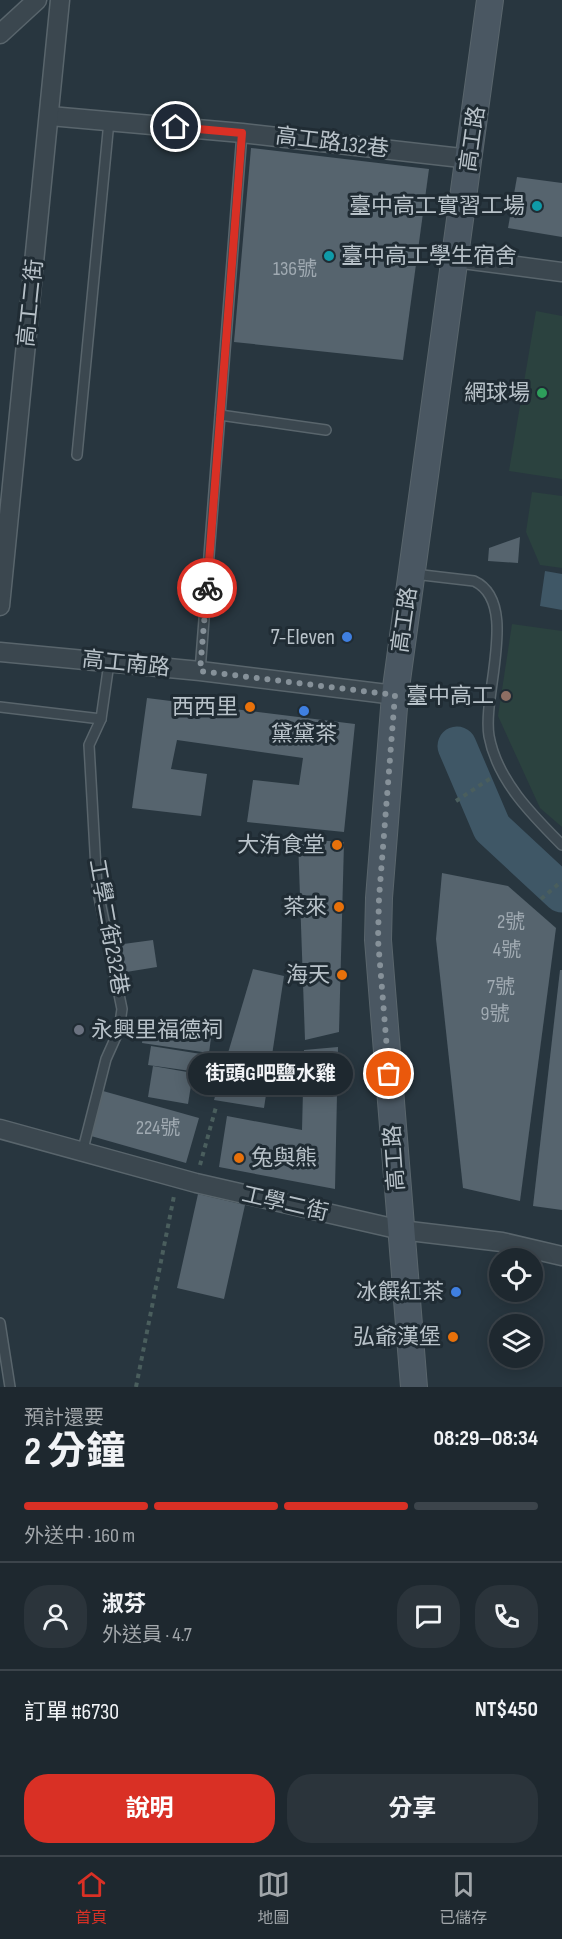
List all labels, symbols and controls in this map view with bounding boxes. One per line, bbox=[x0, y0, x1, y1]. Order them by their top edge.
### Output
pin bbox=[150, 101, 201, 152]
street label: 高工路 bbox=[455, 104, 491, 174]
icon: home bbox=[159, 110, 192, 143]
street label: 高工路132巷 bbox=[274, 123, 390, 163]
place label: 臺中高工實習工場 bbox=[349, 193, 525, 220]
marker: 臺中高工實習工場 bbox=[530, 199, 544, 213]
place label: 臺中高工學生宿舍 bbox=[341, 243, 517, 270]
marker: 臺中高工學生宿舍 bbox=[322, 249, 336, 263]
house number: 136號 bbox=[273, 257, 317, 281]
street label: 高工二街 bbox=[13, 258, 49, 348]
place label: 網球場 bbox=[464, 380, 530, 407]
marker: 網球場 bbox=[535, 386, 549, 400]
courier bbox=[177, 558, 237, 618]
icon: bike bbox=[191, 572, 224, 605]
street label: 高工路 bbox=[387, 585, 423, 655]
place label: 7-Eleven bbox=[271, 624, 335, 651]
marker: 7-Eleven bbox=[340, 630, 354, 644]
street label: 高工南路 bbox=[81, 646, 171, 682]
place label: 臺中高工 bbox=[406, 683, 494, 710]
marker: 臺中高工 bbox=[499, 689, 513, 703]
place label: 西西里 bbox=[172, 694, 238, 721]
marker: 西西里 bbox=[243, 700, 257, 714]
marker: 黛黛茶 bbox=[297, 704, 311, 718]
place label: 黛黛茶 bbox=[271, 721, 337, 748]
place label: 大洧食堂 bbox=[237, 832, 325, 859]
marker: 大洧食堂 bbox=[330, 838, 344, 852]
street label: 工學二街232巷 bbox=[83, 857, 133, 997]
place label: 茶來 bbox=[283, 894, 327, 921]
marker: 茶來 bbox=[332, 900, 346, 914]
house number: 2號 bbox=[497, 910, 525, 934]
house number: 4號 bbox=[493, 938, 521, 962]
place label: 海天 bbox=[286, 962, 330, 989]
marker: 海天 bbox=[335, 968, 349, 982]
house number: 7號 bbox=[487, 975, 515, 999]
house number: 9號 bbox=[481, 1002, 509, 1026]
place label: 永興里福德祠 bbox=[91, 1017, 223, 1044]
marker: 永興里福德祠 bbox=[72, 1023, 86, 1037]
pin bbox=[363, 1048, 414, 1099]
callout: 街頭G吧鹽水雞 bbox=[188, 1053, 353, 1095]
icon: bag bbox=[372, 1057, 405, 1090]
text: 街頭G吧鹽水雞 bbox=[205, 1062, 336, 1086]
house number: 224號 bbox=[136, 1116, 180, 1140]
street label: 高工路 bbox=[379, 1124, 411, 1192]
place label: 兔與熊 bbox=[251, 1145, 317, 1172]
marker: 兔與熊 bbox=[232, 1151, 246, 1165]
street label: 工學二街 bbox=[239, 1181, 331, 1227]
map controls bbox=[489, 1248, 543, 1368]
button: locate bbox=[489, 1248, 543, 1302]
place label: 冰饌紅茶 bbox=[356, 1279, 444, 1306]
marker: 冰饌紅茶 bbox=[449, 1285, 463, 1299]
button: layers bbox=[489, 1314, 543, 1368]
place label: 弘爺漢堡 bbox=[353, 1324, 441, 1351]
marker: 弘爺漢堡 bbox=[446, 1330, 460, 1344]
text: 預計還要 bbox=[24, 1406, 104, 1430]
text: 08:29–08:34 bbox=[434, 1425, 538, 1452]
text: 2 分鐘 bbox=[24, 1429, 125, 1476]
text: 外送中 · 160 m bbox=[24, 1524, 135, 1548]
button: person bbox=[24, 1585, 87, 1648]
button: chat bbox=[397, 1585, 460, 1648]
button: phone bbox=[475, 1585, 538, 1648]
text: 淑芬 bbox=[102, 1591, 146, 1618]
text: 外送員 · 4.7 bbox=[102, 1623, 192, 1647]
text: NT$450 bbox=[475, 1696, 538, 1723]
text: 訂單 #6730 bbox=[24, 1699, 119, 1726]
button: 說明 bbox=[24, 1774, 275, 1843]
button: 分享 bbox=[287, 1774, 538, 1843]
tab: 首頁 bbox=[75, 1868, 108, 1928]
tab: 地圖 bbox=[257, 1868, 290, 1928]
tab: 已儲存 bbox=[439, 1868, 487, 1928]

